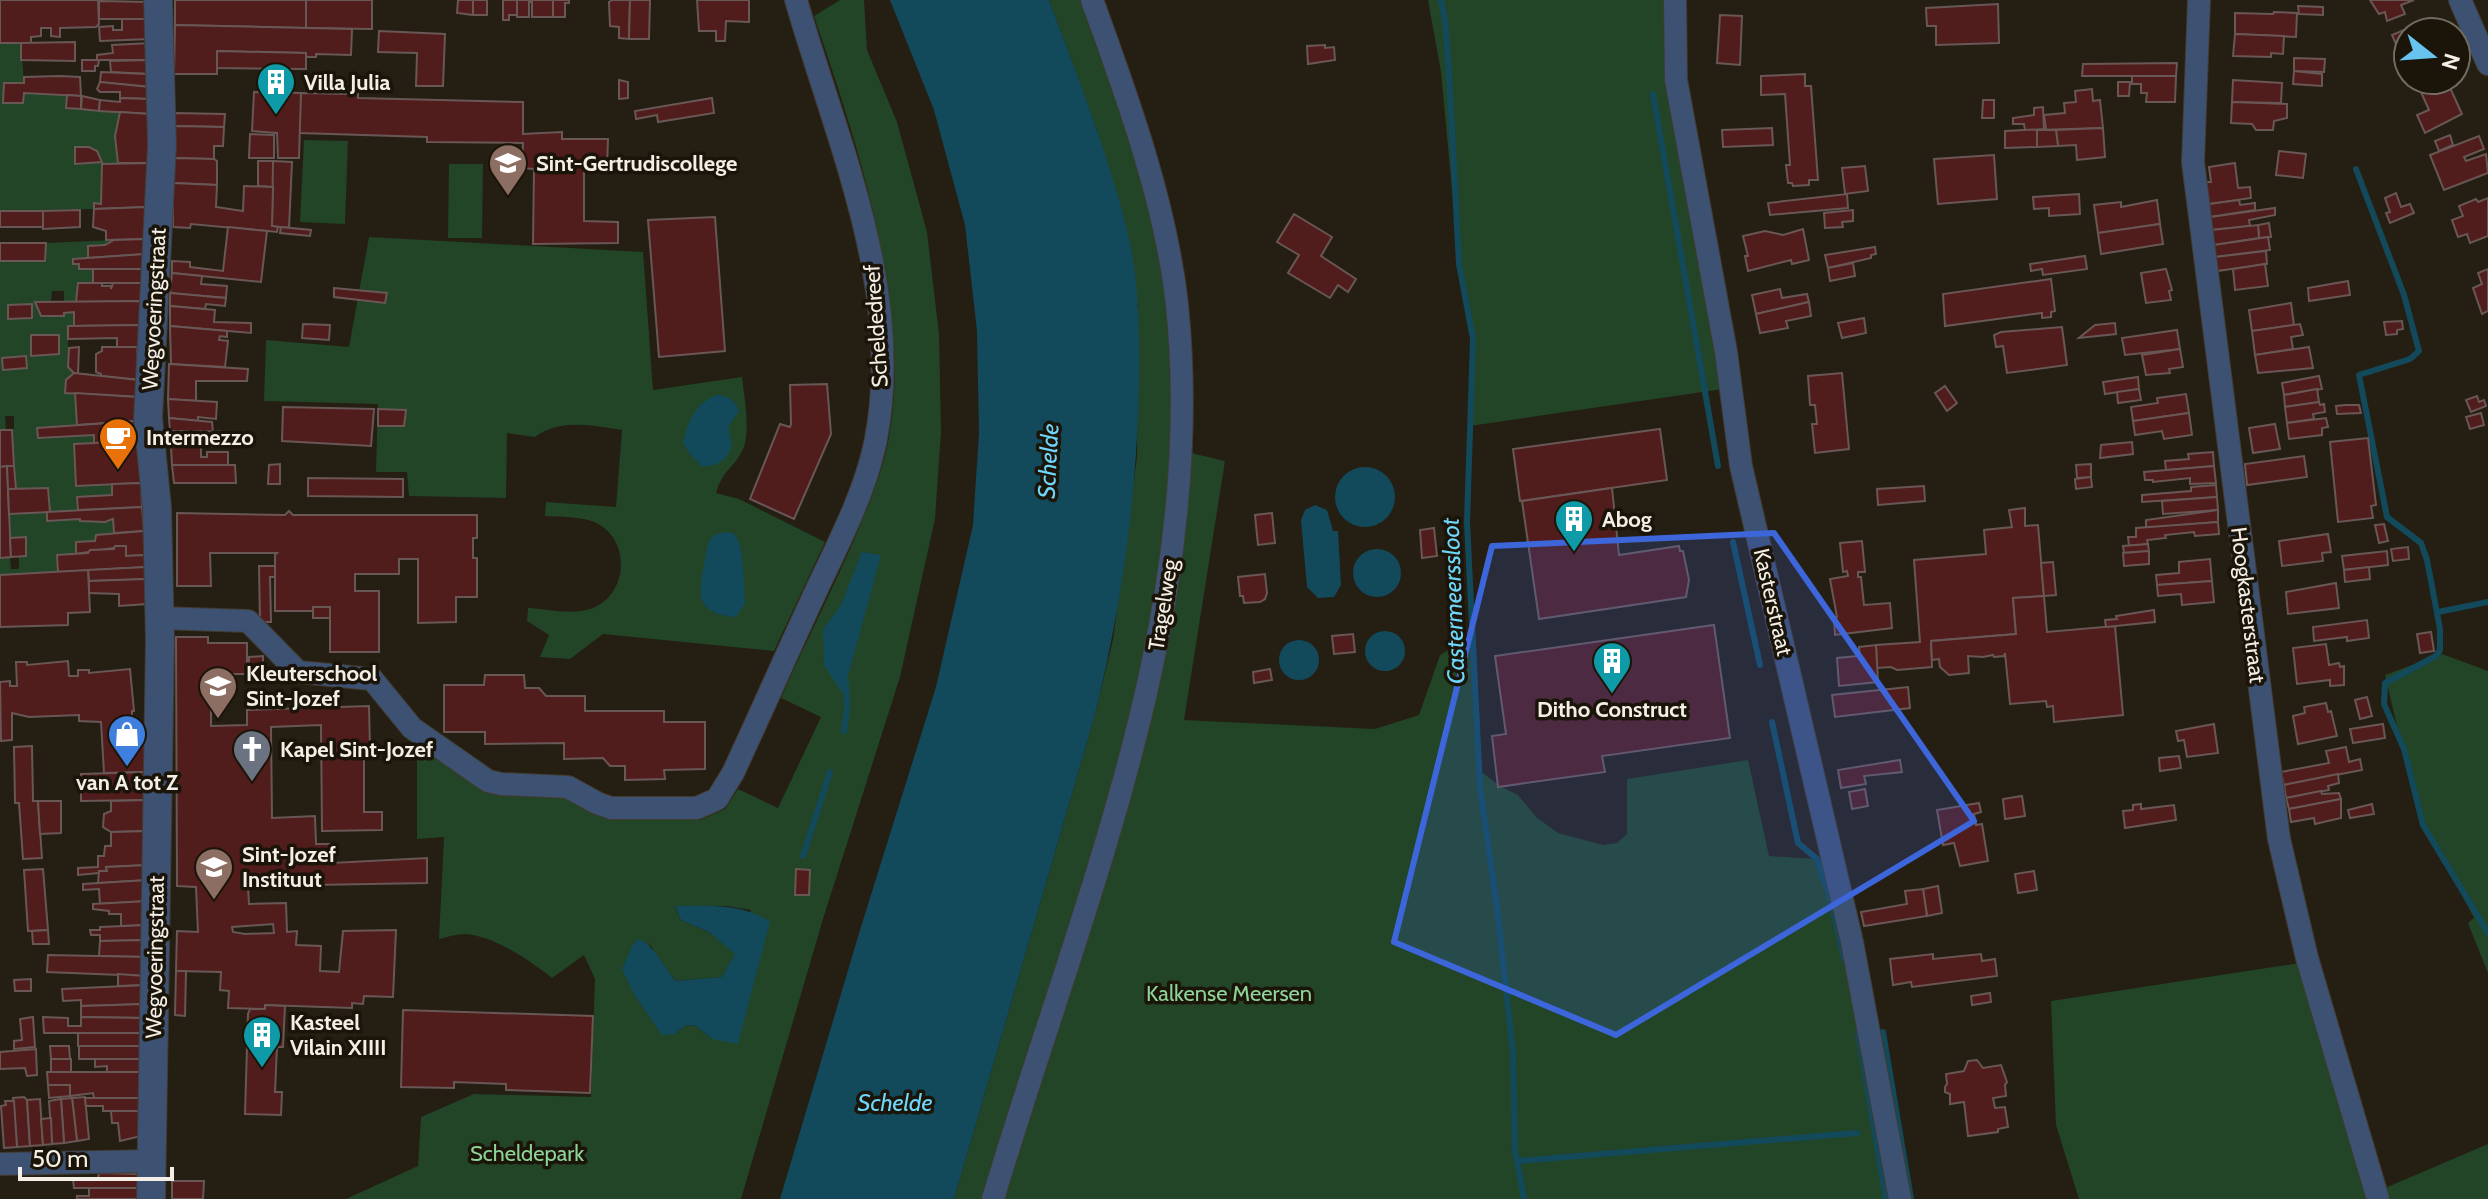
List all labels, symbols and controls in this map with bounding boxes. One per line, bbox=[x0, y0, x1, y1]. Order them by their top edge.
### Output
north arrow bbox=[2392, 16, 2472, 96]
text: N bbox=[2435, 50, 2466, 73]
building icon: Villa Julia bbox=[255, 61, 297, 116]
place label: Villa Julia bbox=[304, 69, 390, 96]
school or university icon: Sint-Gertrudiscollege bbox=[487, 142, 529, 197]
place label: Sint-Gertrudiscollege bbox=[536, 150, 737, 177]
street label: Wegvoeringstraat bbox=[136, 226, 172, 391]
street label: Scheldedreef bbox=[858, 264, 894, 388]
cafe icon: Intermezzo bbox=[97, 416, 139, 471]
water label: Schelde bbox=[1032, 423, 1064, 499]
place label: Intermezzo bbox=[146, 424, 254, 451]
building icon: Abog bbox=[1553, 498, 1595, 553]
place label: Abog bbox=[1602, 506, 1652, 533]
water label: Castermeerssloot bbox=[1436, 517, 1470, 684]
street label: Hoogkasterstraat bbox=[2225, 525, 2271, 685]
street label: Kasterstraat bbox=[1748, 546, 1799, 659]
street label: Tragelweg bbox=[1142, 556, 1184, 653]
building icon: Ditho Construct bbox=[1591, 640, 1633, 695]
place label: Kleuterschool Sint-Jozef bbox=[246, 660, 378, 712]
school or university icon: Kleuterschool Sint-Jozef bbox=[197, 665, 239, 720]
place label: Ditho Construct bbox=[1537, 696, 1687, 723]
shop icon: van A tot Z bbox=[106, 713, 148, 768]
church icon: Kapel Sint-Jozef bbox=[231, 728, 273, 783]
place label: Kapel Sint-Jozef bbox=[280, 736, 434, 763]
place label: van A tot Z bbox=[76, 769, 178, 796]
place label: Sint-Jozef Instituut bbox=[242, 841, 337, 893]
school or university icon: Sint-Jozef Instituut bbox=[193, 846, 235, 901]
street label: Wegvoeringstraat bbox=[140, 875, 170, 1039]
park label: Kalkense Meersen bbox=[1146, 980, 1312, 1007]
place label: Kasteel Vilain XIIII bbox=[290, 1009, 387, 1061]
building icon: Kasteel Vilain XIIII bbox=[241, 1014, 283, 1069]
water label: Schelde bbox=[857, 1088, 933, 1117]
scale bar bbox=[20, 1131, 172, 1181]
park label: Scheldepark bbox=[470, 1140, 584, 1167]
text: 50 m bbox=[32, 1144, 88, 1173]

